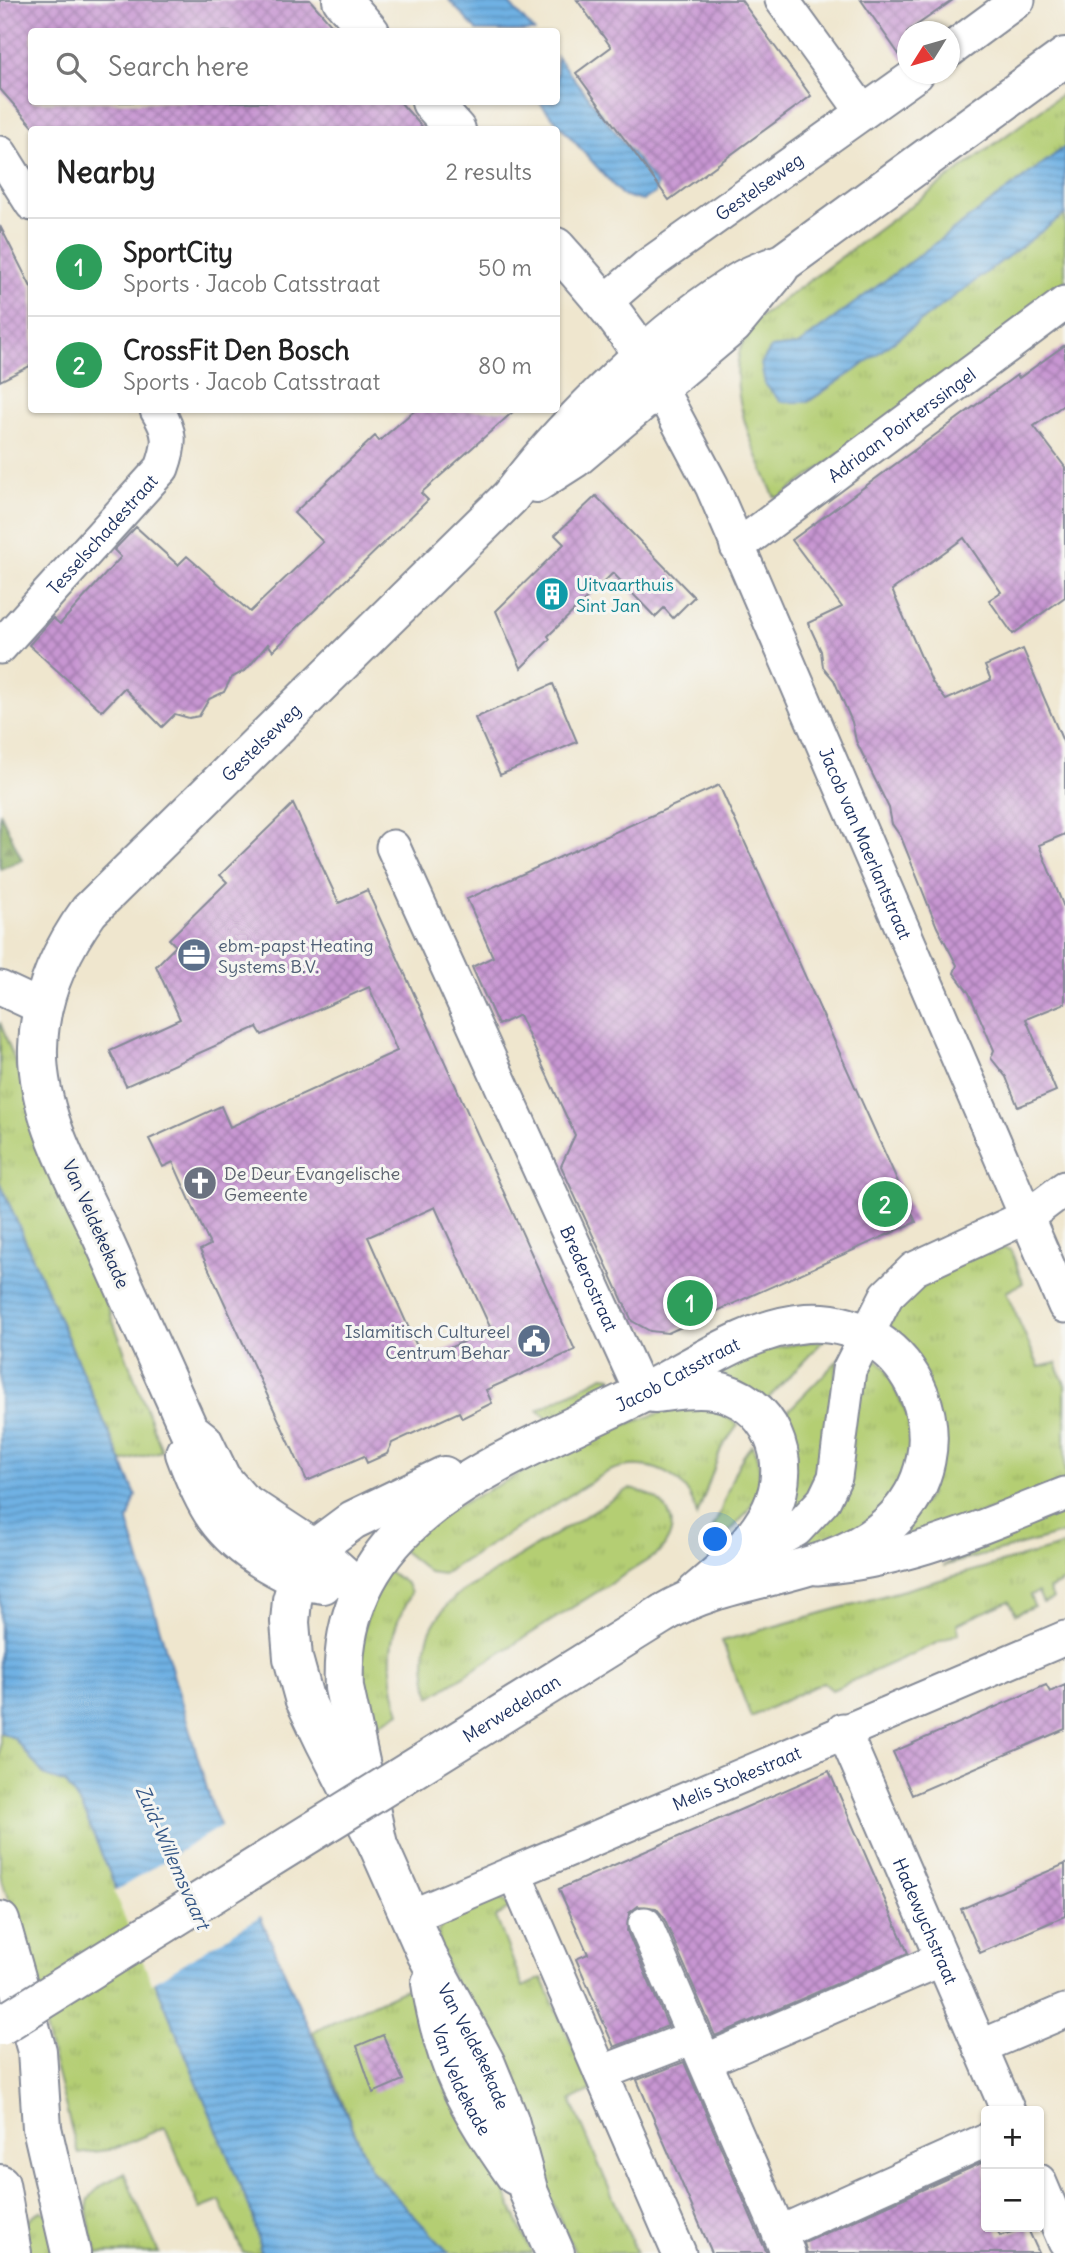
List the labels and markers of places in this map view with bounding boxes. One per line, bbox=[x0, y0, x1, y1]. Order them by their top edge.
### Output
place label: Uitvaarthuis Sint Jan bbox=[576, 573, 674, 617]
building icon: Uitvaarthuis Sint Jan bbox=[533, 575, 571, 613]
place label: ebm-papst Heating Systems B.V. bbox=[218, 934, 373, 978]
office icon: ebm-papst Heating Systems B.V. bbox=[175, 936, 213, 974]
place label: De Deur Evangelische Gemeente bbox=[224, 1162, 400, 1206]
church icon: De Deur Evangelische Gemeente bbox=[181, 1164, 219, 1202]
pin: 2 bbox=[862, 1178, 908, 1230]
pin: 1 bbox=[667, 1277, 713, 1329]
place label: Islamitisch Cultureel Centrum Behar bbox=[345, 1320, 511, 1364]
public building icon: Islamitisch Cultureel Centrum Behar bbox=[515, 1322, 553, 1360]

